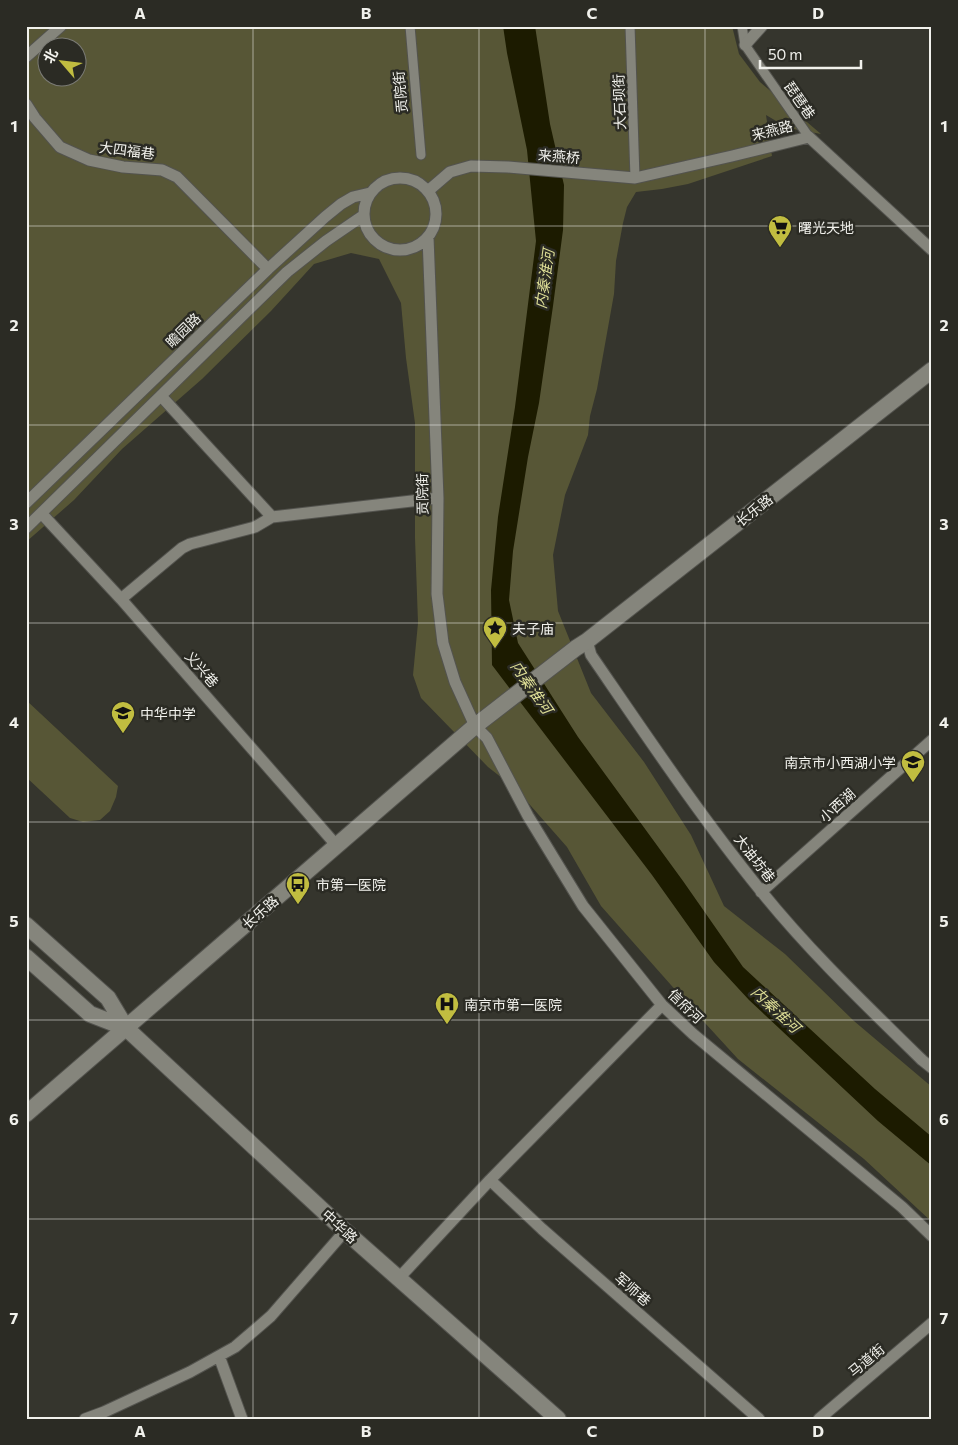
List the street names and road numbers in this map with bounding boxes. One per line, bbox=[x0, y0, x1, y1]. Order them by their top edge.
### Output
street label: 贡院街 bbox=[390, 70, 410, 114]
street label: 大石坝街 bbox=[610, 74, 628, 130]
street label: 琵琶巷 bbox=[781, 78, 819, 122]
street label: 来燕路 bbox=[750, 117, 794, 143]
street label: 大四福巷 bbox=[98, 138, 156, 162]
street label: 来燕桥 bbox=[537, 146, 581, 166]
street label: 瞻园路 bbox=[162, 309, 204, 351]
street label: 贡院街 bbox=[413, 473, 431, 515]
street label: 长乐路 bbox=[732, 490, 776, 530]
street label: 义兴巷 bbox=[182, 648, 222, 690]
street label: 小西湖 bbox=[816, 785, 858, 825]
street label: 大油坊巷 bbox=[731, 831, 779, 885]
street label: 长乐路 bbox=[239, 892, 281, 932]
street label: 信府河 bbox=[665, 985, 707, 1027]
street label: 中华路 bbox=[319, 1206, 361, 1246]
street label: 军师巷 bbox=[612, 1269, 654, 1309]
street label: 马道街 bbox=[844, 1340, 888, 1380]

